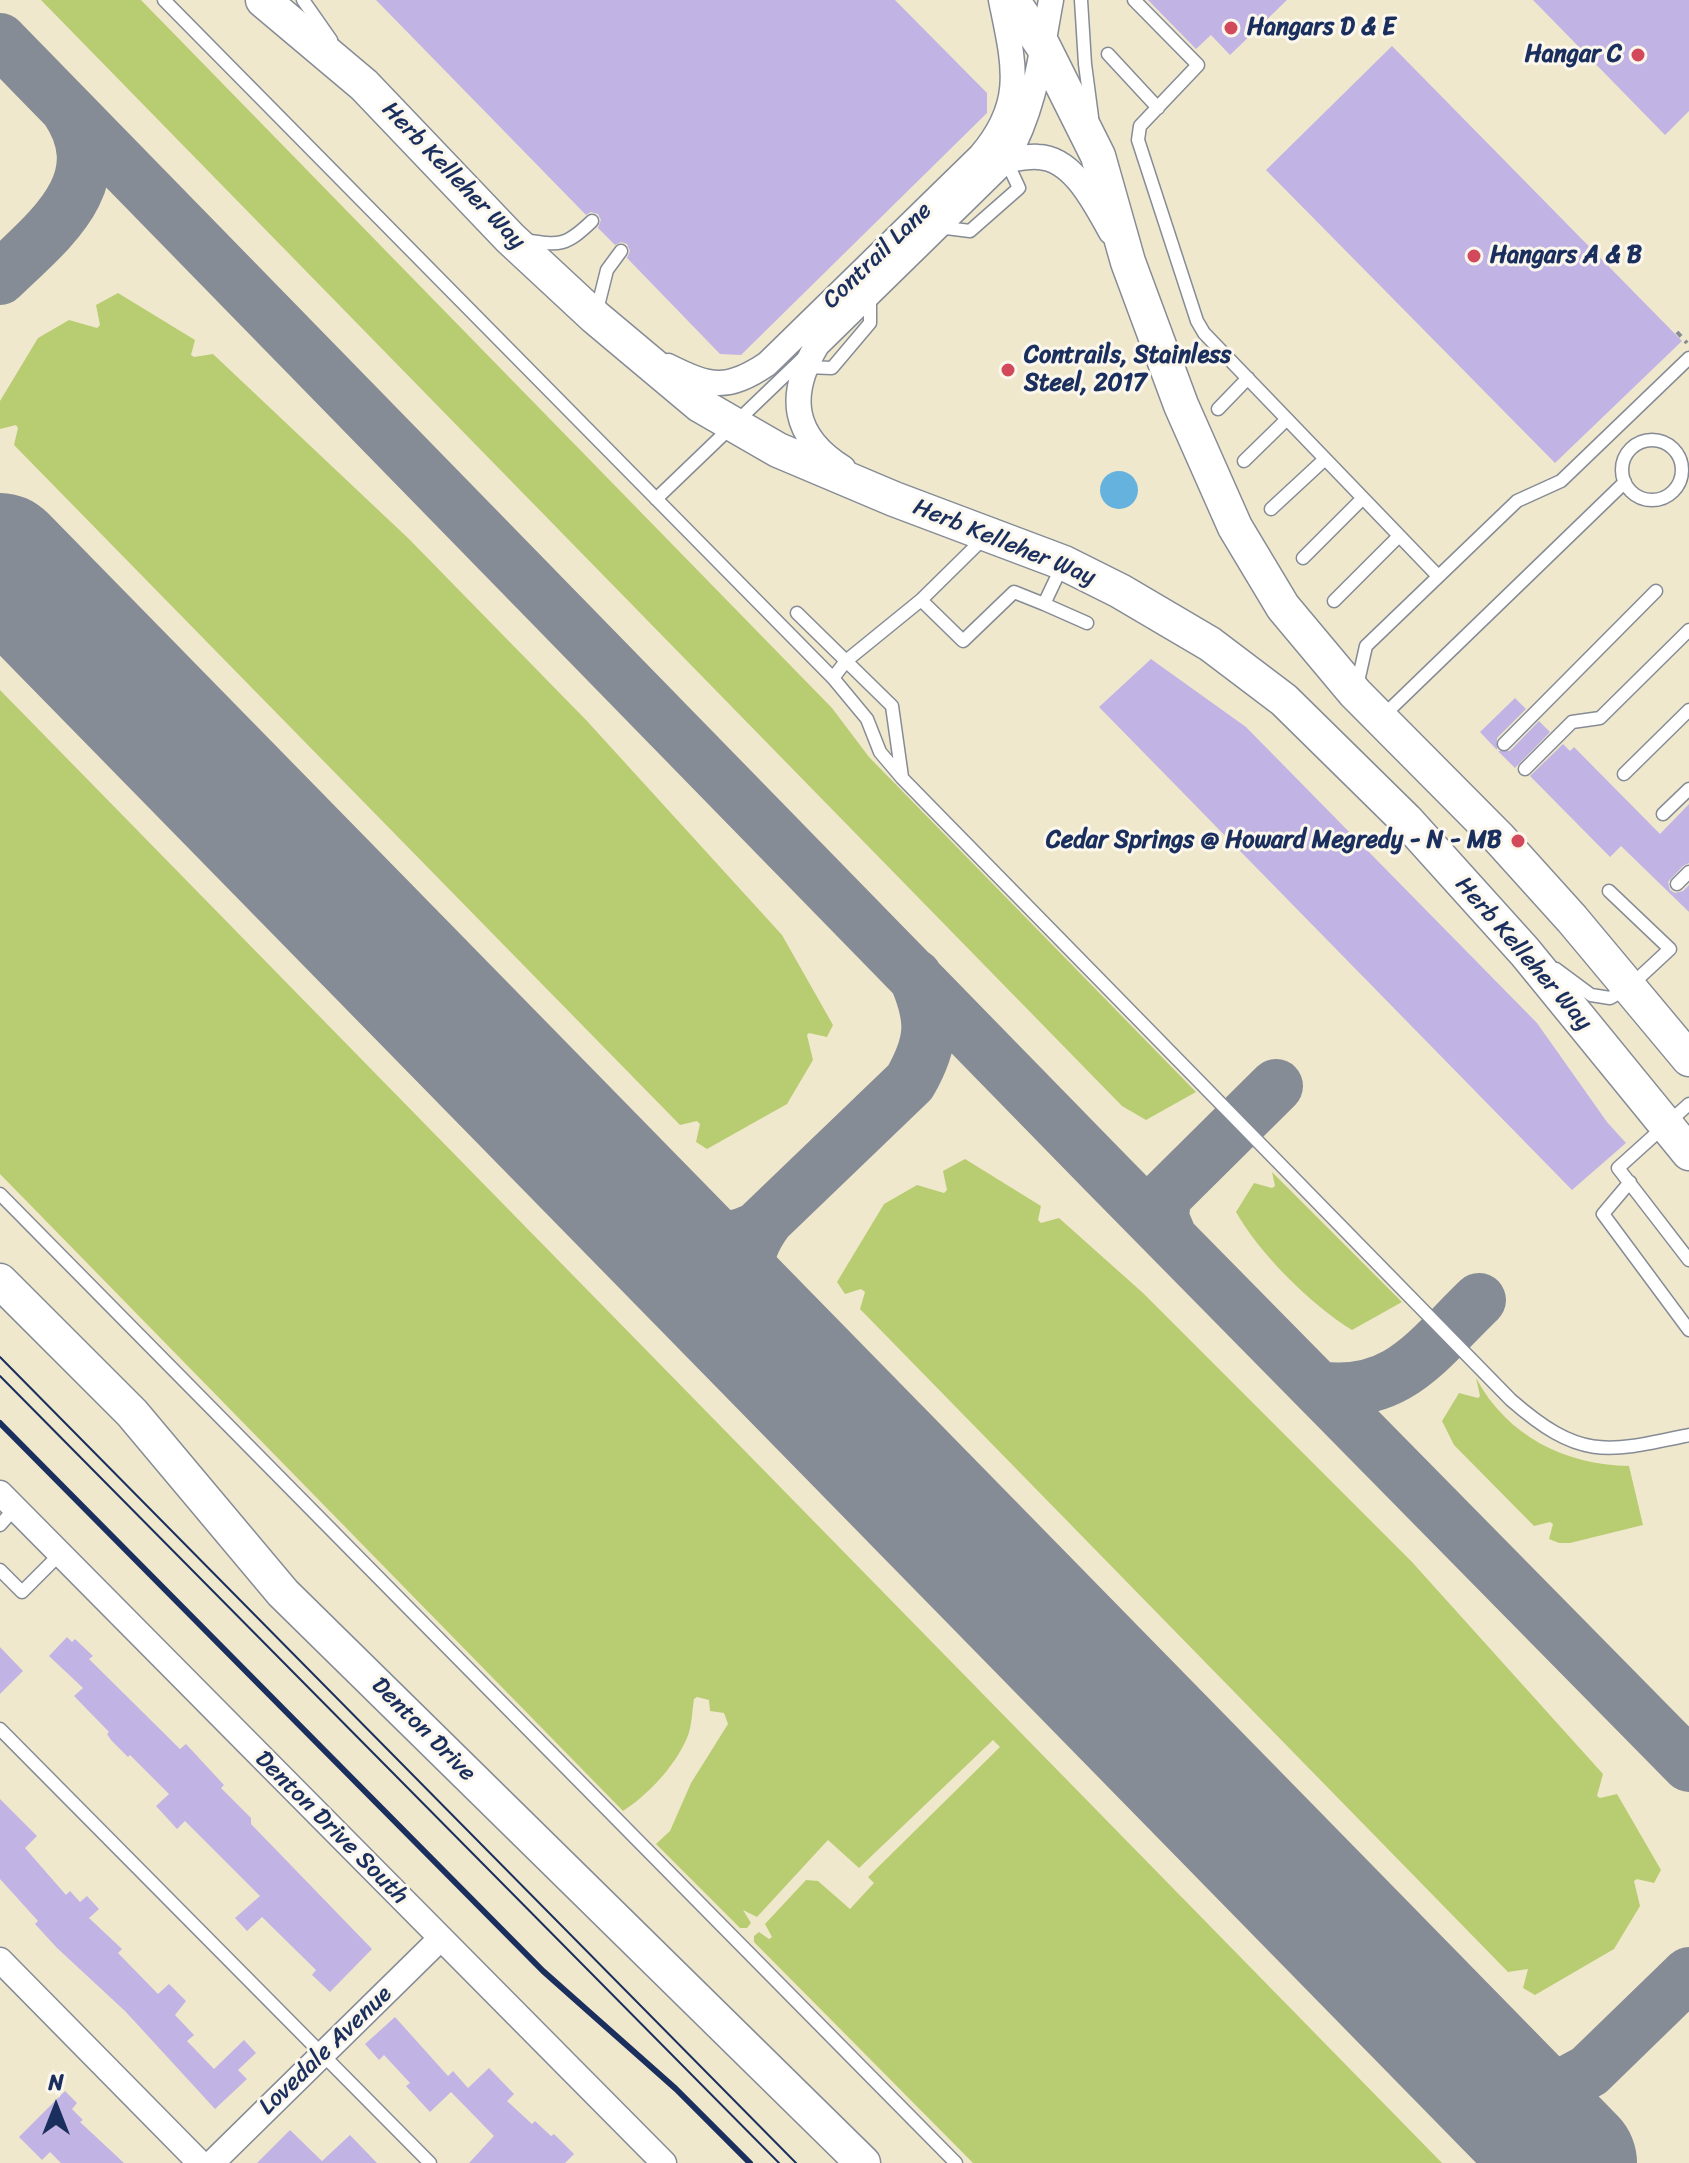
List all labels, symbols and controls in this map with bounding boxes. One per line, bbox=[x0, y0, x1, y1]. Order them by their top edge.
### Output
place label: Hangars D & E bbox=[1247, 14, 1396, 42]
marker: Hangars D & E bbox=[1222, 19, 1240, 37]
place label: Hangar C bbox=[1525, 41, 1622, 69]
marker: Hangar C bbox=[1629, 46, 1647, 64]
street label: Herb Kelleher Way bbox=[375, 96, 531, 256]
street label: Contrail Lane bbox=[817, 197, 939, 315]
place label: Hangars A & B bbox=[1490, 242, 1642, 270]
marker: Hangars A & B bbox=[1465, 247, 1483, 265]
place label: Contrails, Stainless Steel, 2017 bbox=[1024, 342, 1231, 398]
marker: Contrails, Stainless Steel, 2017 bbox=[999, 361, 1017, 379]
street label: Herb Kelleher Way bbox=[908, 493, 1100, 593]
place label: Cedar Springs @ Howard Megredy - N - MB bbox=[1046, 827, 1502, 855]
marker: Cedar Springs @ Howard Megredy - N - MB bbox=[1509, 832, 1527, 850]
street label: Herb Kelleher Way bbox=[1448, 871, 1598, 1037]
street label: Denton Drive bbox=[365, 1672, 481, 1788]
street label: Denton Drive South bbox=[248, 1745, 414, 1911]
street label: Lovedale Avenue bbox=[254, 1980, 398, 2122]
text: N bbox=[48, 2063, 64, 2102]
north arrow bbox=[16, 2067, 96, 2147]

